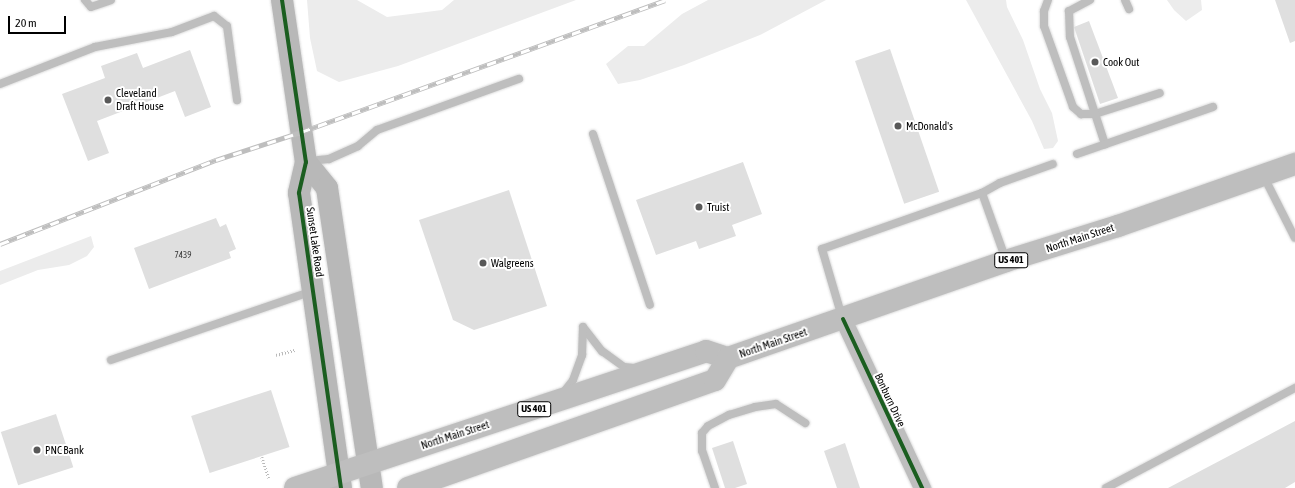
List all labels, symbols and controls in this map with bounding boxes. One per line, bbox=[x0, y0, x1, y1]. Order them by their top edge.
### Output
scale bar bbox=[10, 8, 68, 34]
text: 20 m bbox=[15, 16, 37, 30]
place label: Cook Out bbox=[1103, 55, 1140, 69]
marker: Cook Out bbox=[1090, 57, 1100, 67]
place label: Cleveland Draft House bbox=[116, 87, 164, 113]
marker: Cleveland Draft House bbox=[103, 95, 113, 105]
place label: McDonald's bbox=[906, 119, 953, 133]
marker: McDonald's bbox=[893, 121, 903, 131]
place label: Truist bbox=[707, 200, 729, 214]
marker: Truist bbox=[694, 202, 704, 212]
street label: Sunset Lake Road bbox=[304, 206, 326, 278]
street label: North Main Street bbox=[1044, 221, 1116, 255]
house number: 7439 bbox=[175, 250, 191, 260]
road number: US 401 bbox=[994, 252, 1028, 268]
place label: Walgreens bbox=[491, 256, 534, 270]
marker: Walgreens bbox=[478, 258, 488, 268]
street label: North Main Street bbox=[737, 325, 809, 361]
street label: Bonburn Drive bbox=[872, 371, 908, 429]
road number: US 401 bbox=[517, 401, 551, 417]
street label: North Main Street bbox=[419, 418, 491, 452]
place label: PNC Bank bbox=[45, 443, 84, 457]
marker: PNC Bank bbox=[32, 445, 42, 455]

